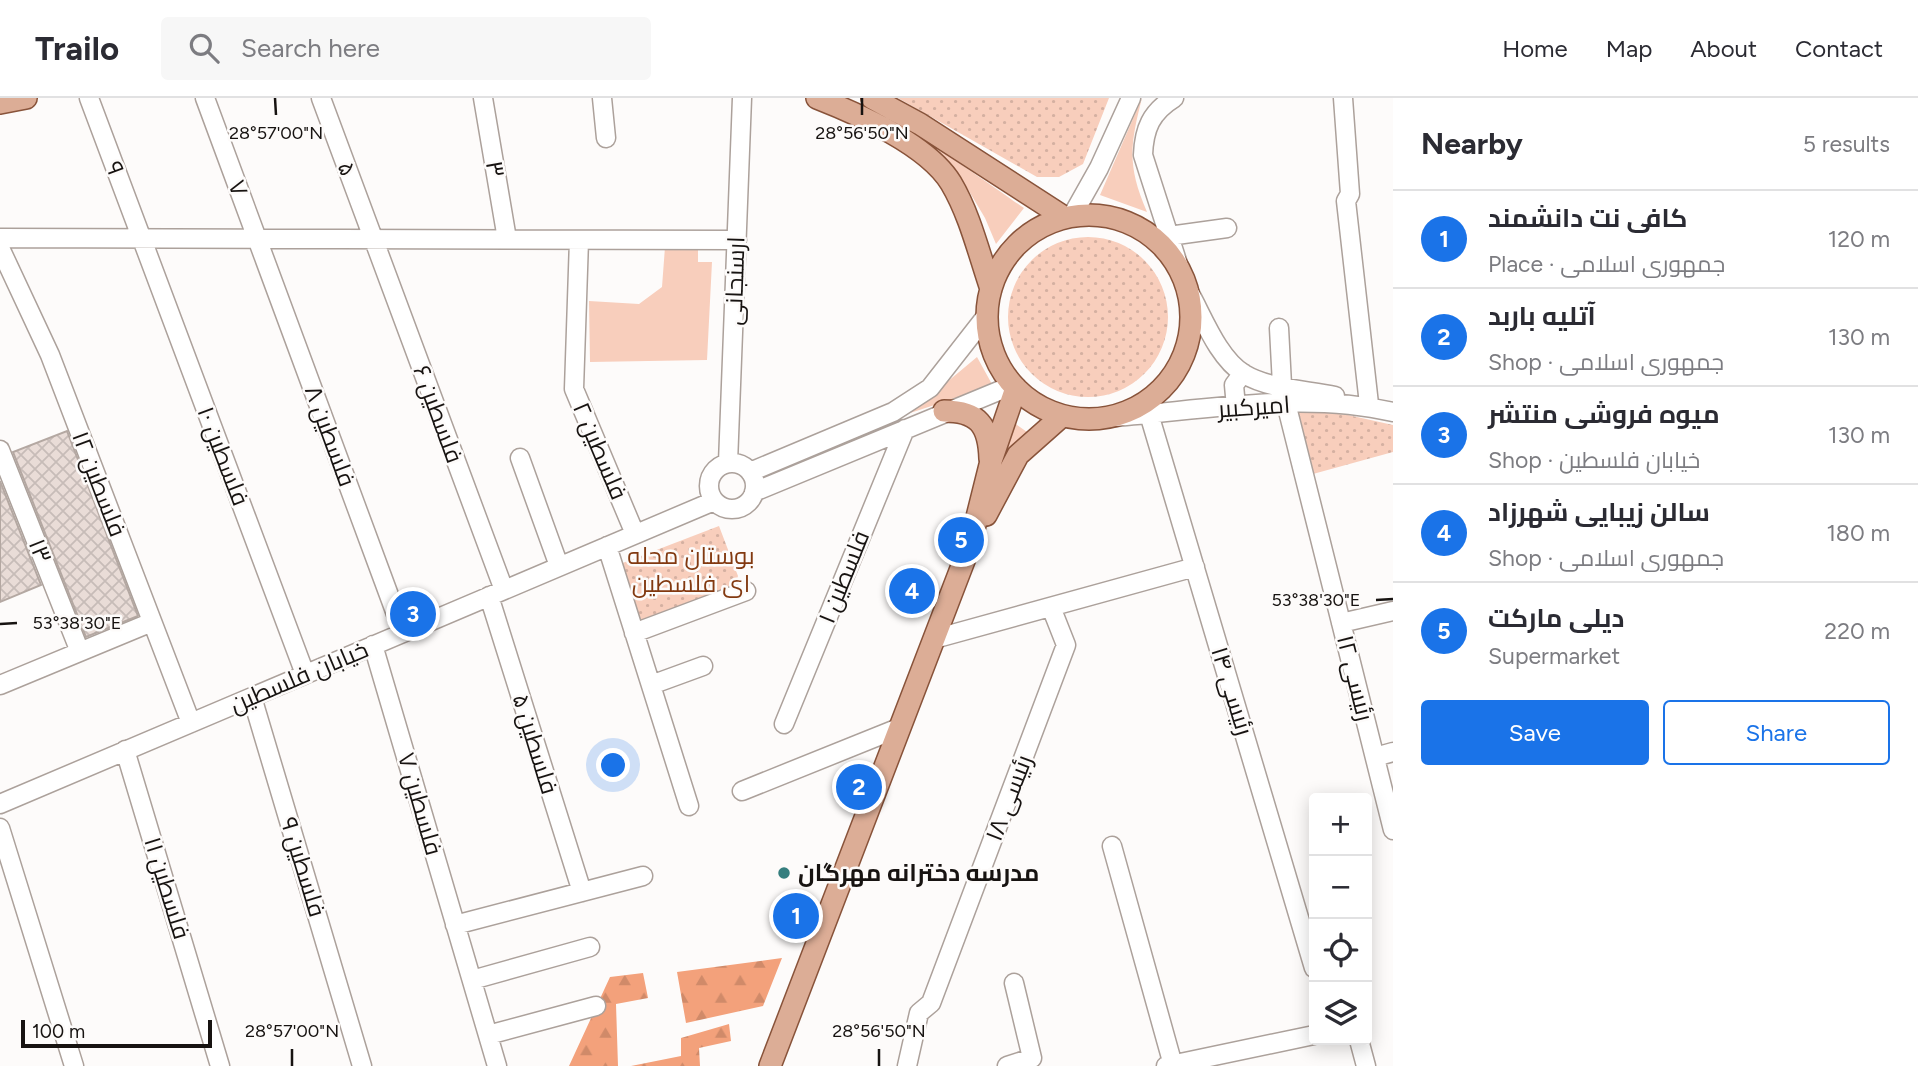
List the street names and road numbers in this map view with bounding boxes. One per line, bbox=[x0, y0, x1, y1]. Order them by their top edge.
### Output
street label: ۹ bbox=[100, 157, 131, 179]
street label: ۵ bbox=[332, 158, 363, 180]
street label: ۳ bbox=[480, 158, 511, 179]
street label: ۷ bbox=[222, 176, 255, 200]
street label: ارسنجانی bbox=[718, 236, 751, 326]
street label: فلسطین ۶ bbox=[407, 361, 470, 467]
street label: فلسطین ۸ bbox=[299, 381, 362, 490]
street label: امیرکبیر bbox=[1215, 390, 1291, 424]
street label: فلسطین ۲ bbox=[567, 398, 634, 504]
street label: فلسطین ۱۰ bbox=[191, 402, 256, 509]
street label: فلسطین ۱۲ bbox=[66, 427, 133, 541]
street label: فلسطین ۱ bbox=[812, 526, 875, 628]
street label: ۱۳ bbox=[23, 534, 58, 567]
street label: رئیسی ۱۲ bbox=[1331, 632, 1380, 724]
street label: خیابان فلسطین bbox=[225, 634, 372, 719]
street label: رئیسی ۱۴ bbox=[1205, 643, 1260, 739]
street label: فلسطین ۵ bbox=[506, 690, 564, 798]
street label: فلسطین ۷ bbox=[392, 749, 449, 858]
street label: رئیسی ۱۸ bbox=[979, 751, 1038, 845]
street label: فلسطین ۹ bbox=[275, 813, 332, 920]
street label: فلسطین ۱۱ bbox=[138, 833, 197, 942]

